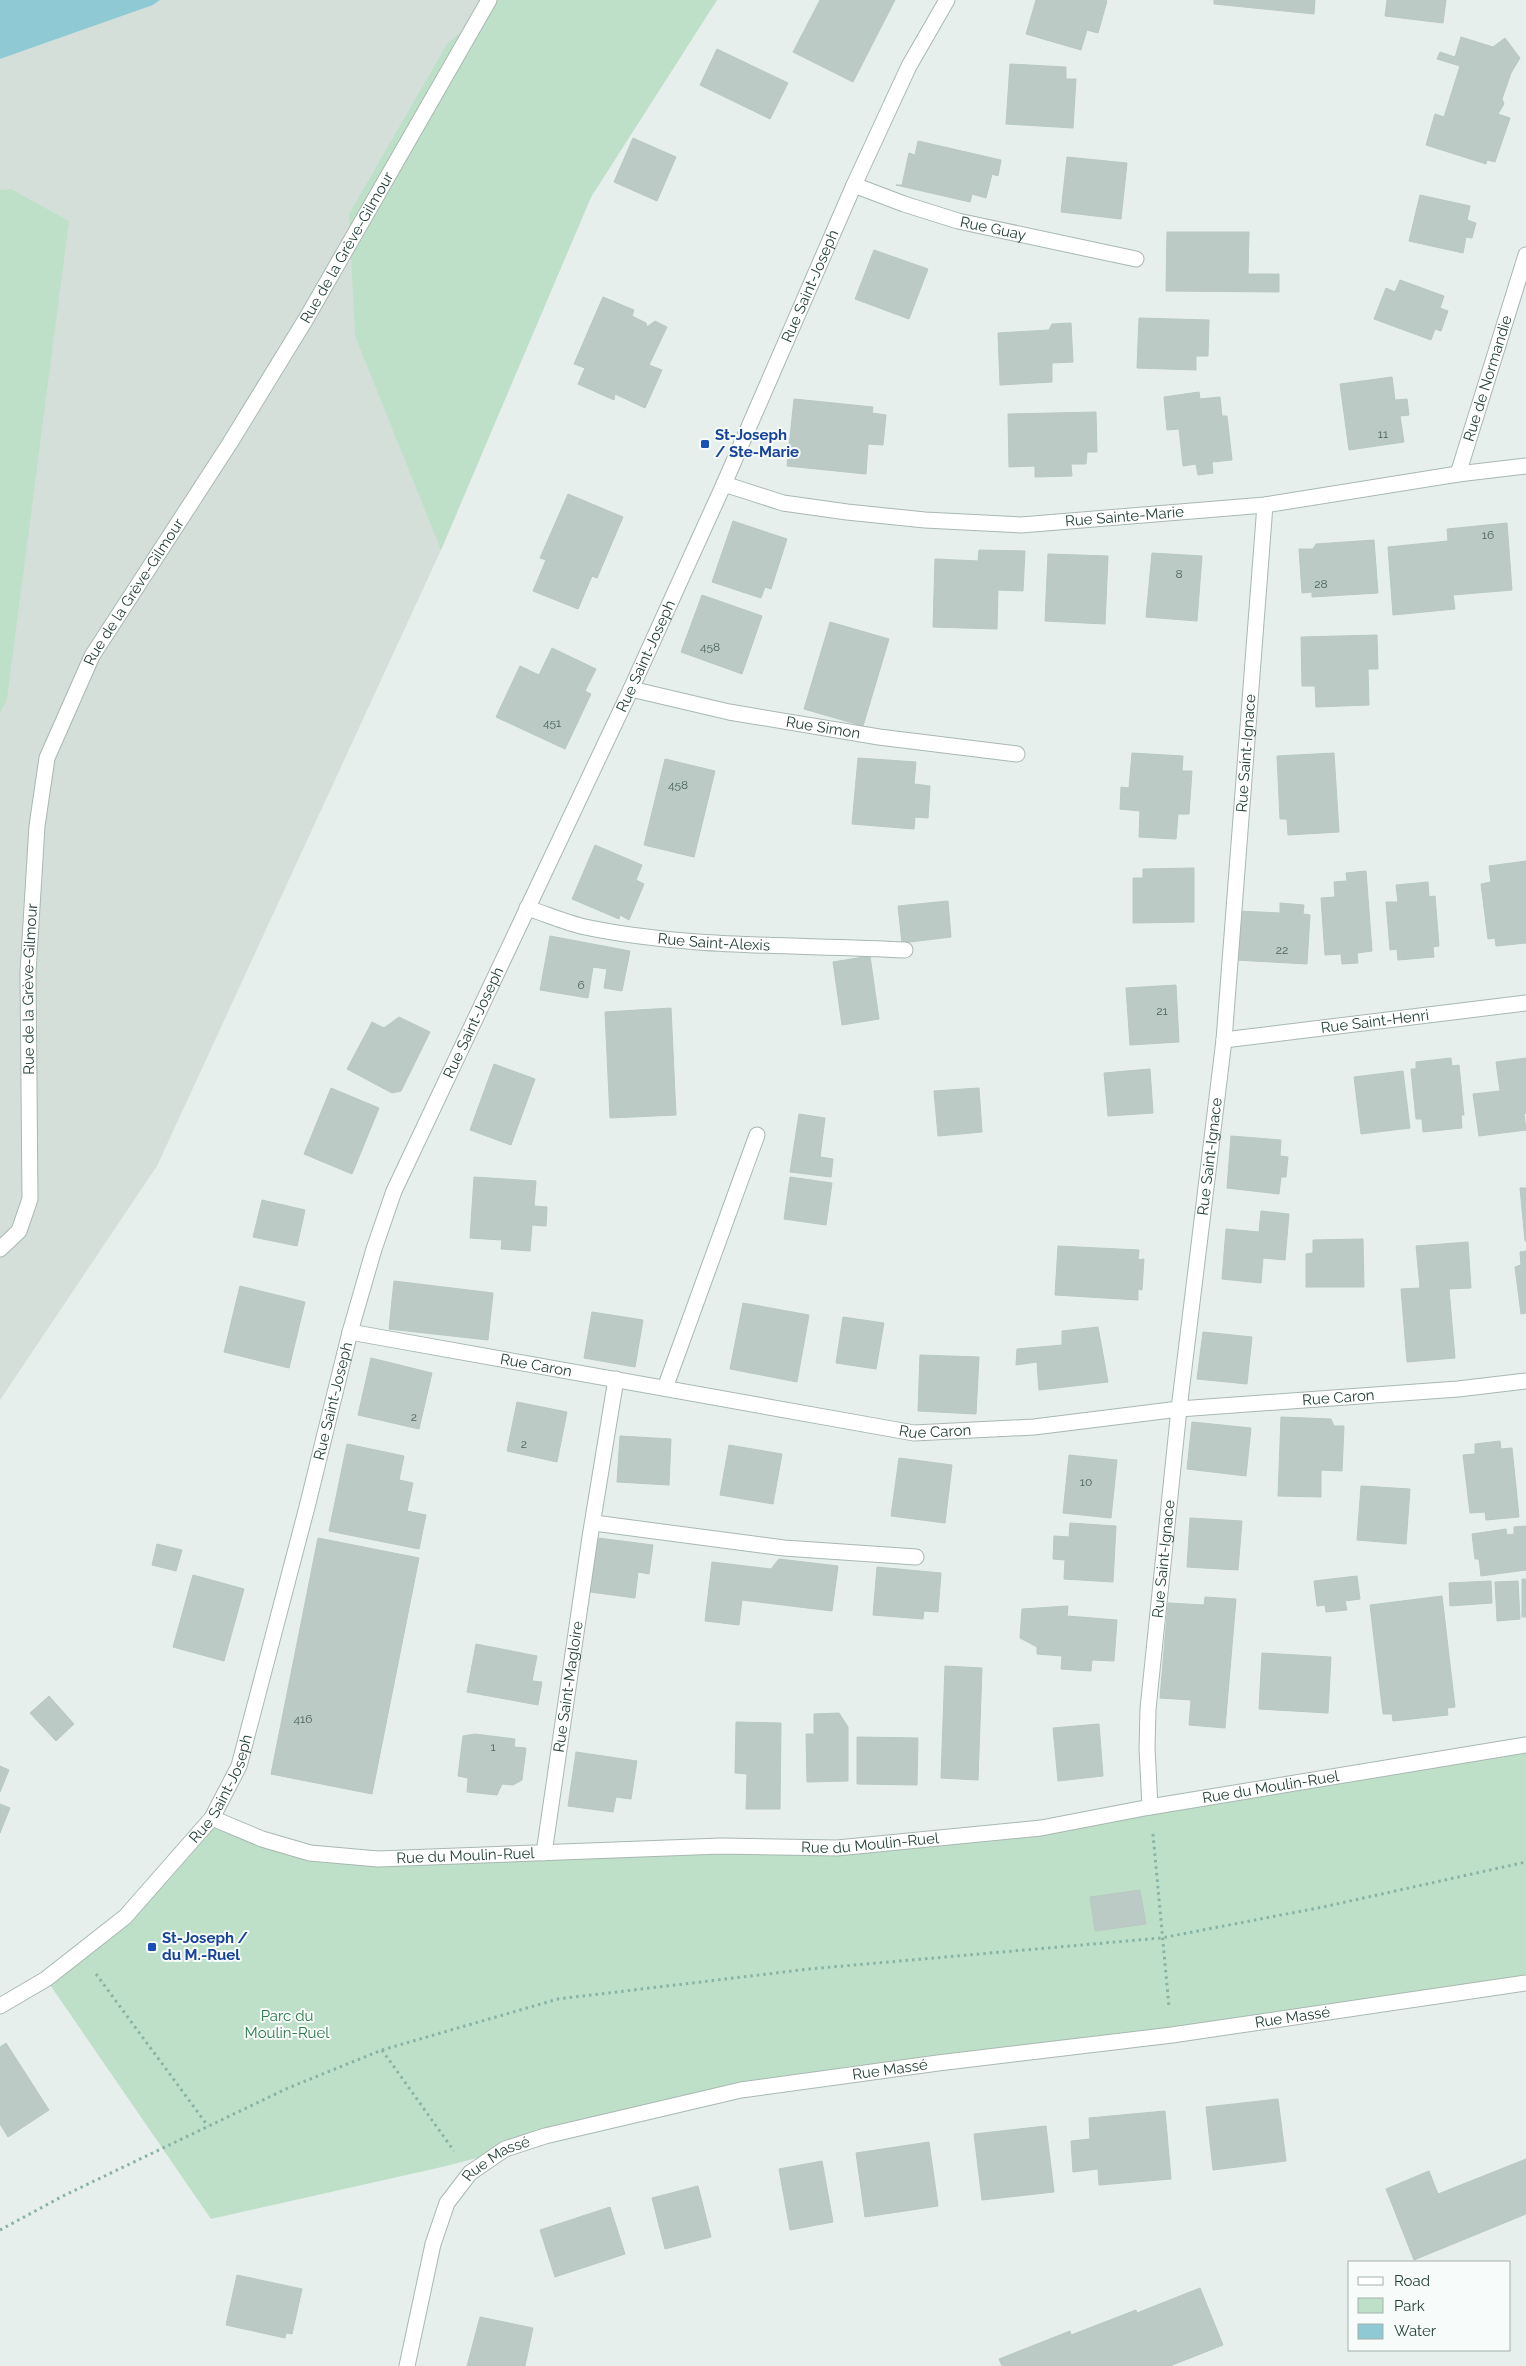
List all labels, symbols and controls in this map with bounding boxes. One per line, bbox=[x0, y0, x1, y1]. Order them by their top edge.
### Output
street label: Rue de la Grève-Gilmour bbox=[296, 168, 398, 327]
street label: Rue Guay bbox=[958, 213, 1028, 244]
street label: Rue Saint-Joseph bbox=[778, 227, 842, 345]
street label: Rue de Normandie bbox=[1460, 313, 1516, 444]
place label: St-Joseph / Ste-Marie bbox=[715, 426, 799, 461]
house number: 11 bbox=[1378, 427, 1388, 441]
marker: St-Joseph / Ste-Marie bbox=[699, 438, 711, 450]
street label: Rue Sainte-Marie bbox=[1064, 503, 1185, 530]
street label: Rue de la Grève-Gilmour bbox=[80, 514, 188, 668]
house number: 16 bbox=[1482, 528, 1494, 542]
house number: 8 bbox=[1175, 567, 1183, 581]
house number: 28 bbox=[1314, 577, 1328, 591]
street label: Rue Saint-Joseph bbox=[612, 597, 679, 715]
house number: 458 bbox=[700, 640, 720, 654]
street label: Rue Saint-Ignace bbox=[1232, 693, 1259, 813]
street label: Rue Simon bbox=[785, 713, 862, 743]
house number: 451 bbox=[543, 716, 561, 730]
house number: 458 bbox=[668, 778, 688, 792]
street label: Rue de la Grève-Gilmour bbox=[19, 902, 41, 1075]
street label: Rue Saint-Alexis bbox=[657, 929, 770, 954]
house number: 22 bbox=[1276, 943, 1288, 957]
street label: Rue Saint-Joseph bbox=[439, 964, 507, 1081]
house number: 6 bbox=[577, 978, 585, 992]
house number: 21 bbox=[1156, 1004, 1168, 1018]
street label: Rue Saint-Henri bbox=[1320, 1006, 1430, 1037]
street label: Rue Saint-Ignace bbox=[1194, 1096, 1226, 1217]
street label: Rue Saint-Joseph bbox=[310, 1340, 356, 1462]
street label: Rue Caron bbox=[499, 1350, 573, 1381]
street label: Rue Caron bbox=[1302, 1386, 1375, 1409]
house number: 2 bbox=[411, 1410, 417, 1424]
street label: Rue Caron bbox=[897, 1421, 972, 1442]
house number: 2 bbox=[521, 1437, 527, 1451]
house number: 10 bbox=[1080, 1475, 1092, 1489]
street label: Rue Saint-Ignace bbox=[1148, 1499, 1179, 1619]
street label: Rue Saint-Magloire bbox=[550, 1620, 587, 1754]
house number: 416 bbox=[294, 1712, 312, 1726]
street label: Rue Saint-Joseph bbox=[185, 1732, 256, 1847]
house number: 1 bbox=[490, 1740, 496, 1754]
street label: Rue du Moulin-Ruel bbox=[1201, 1767, 1341, 1807]
street label: Rue du Moulin-Ruel bbox=[801, 1829, 941, 1857]
street label: Rue du Moulin-Ruel bbox=[396, 1844, 536, 1867]
place label: St-Joseph / du M.-Ruel bbox=[162, 1929, 249, 1964]
marker: St-Joseph / du M.-Ruel bbox=[146, 1941, 158, 1953]
street label: Rue Massé bbox=[1254, 2003, 1332, 2032]
park label: Parc du Moulin-Ruel bbox=[245, 2007, 330, 2042]
street label: Rue Massé bbox=[851, 2055, 929, 2084]
street label: Rue Massé bbox=[458, 2132, 532, 2185]
legend bbox=[1348, 2261, 1511, 2351]
text: Road bbox=[1394, 2272, 1430, 2290]
text: Park bbox=[1394, 2297, 1425, 2315]
text: Water bbox=[1394, 2322, 1437, 2340]

